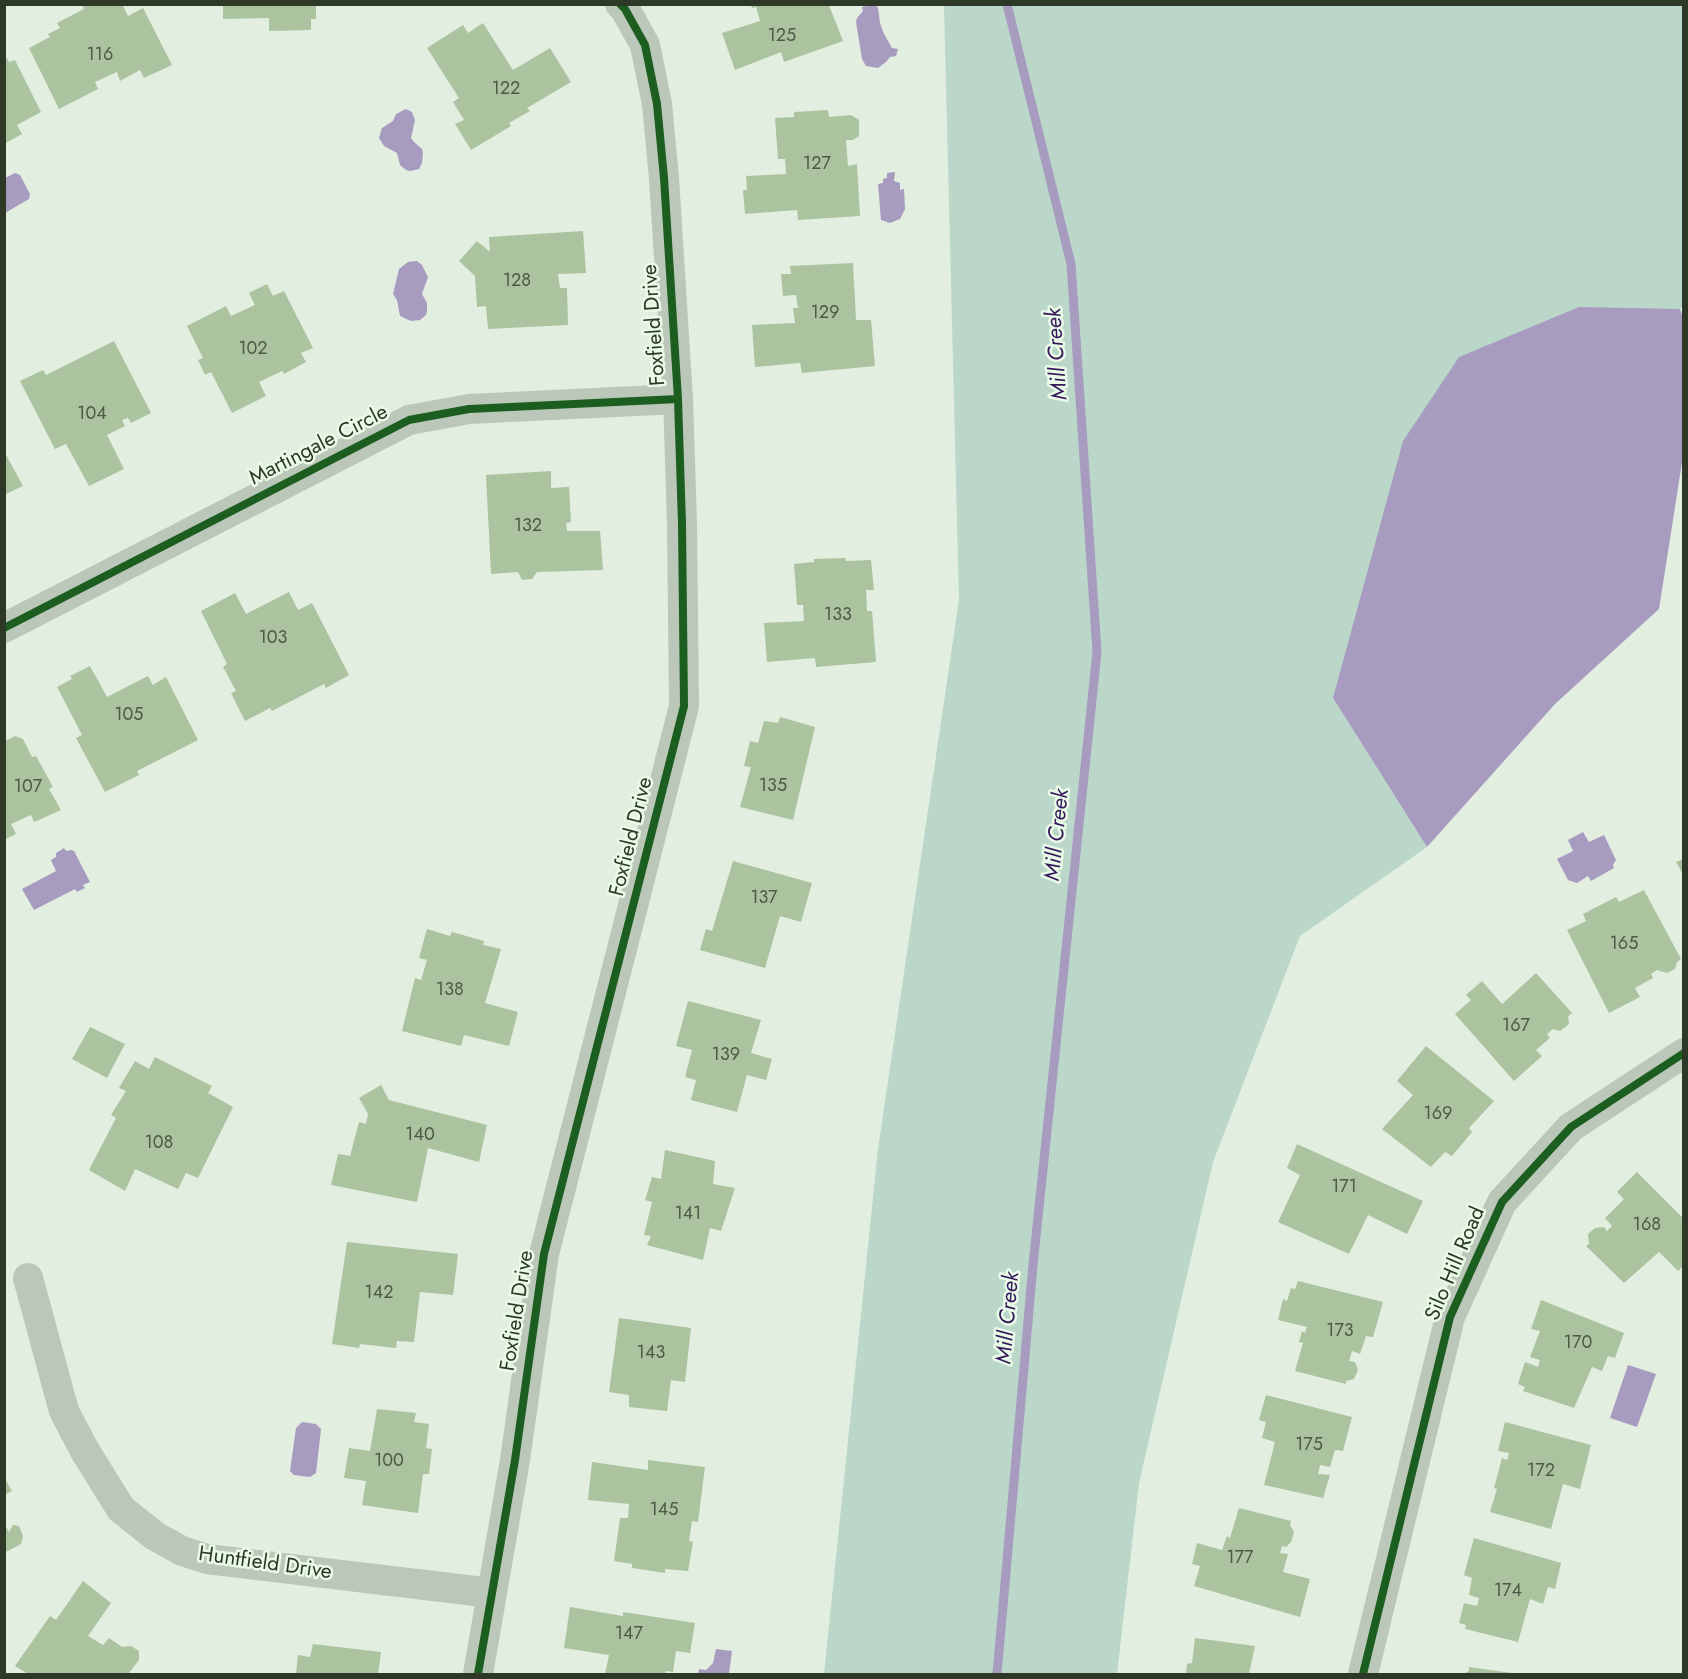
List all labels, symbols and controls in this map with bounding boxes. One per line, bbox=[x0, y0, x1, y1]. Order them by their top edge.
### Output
house number: 125 bbox=[768, 26, 796, 48]
house number: 116 bbox=[87, 45, 113, 67]
house number: 122 bbox=[492, 79, 520, 101]
house number: 127 bbox=[803, 154, 831, 176]
street label: Foxfield Drive bbox=[638, 263, 672, 387]
house number: 128 bbox=[503, 271, 531, 293]
house number: 129 bbox=[811, 303, 839, 325]
water label: Mill Creek bbox=[1042, 307, 1074, 401]
house number: 102 bbox=[238, 339, 268, 361]
street label: Martingale Circle bbox=[245, 400, 393, 492]
house number: 104 bbox=[77, 404, 107, 426]
house number: 132 bbox=[514, 516, 542, 538]
house number: 133 bbox=[824, 605, 852, 627]
house number: 103 bbox=[259, 628, 287, 650]
house number: 105 bbox=[114, 705, 144, 727]
street label: Foxfield Drive bbox=[605, 775, 659, 899]
house number: 135 bbox=[759, 776, 787, 798]
house number: 107 bbox=[14, 777, 42, 799]
water label: Mill Creek bbox=[1040, 788, 1076, 882]
house number: 137 bbox=[750, 888, 778, 910]
house number: 165 bbox=[1610, 934, 1638, 956]
house number: 138 bbox=[436, 980, 464, 1002]
house number: 167 bbox=[1502, 1016, 1530, 1038]
house number: 139 bbox=[712, 1045, 740, 1067]
house number: 169 bbox=[1424, 1104, 1452, 1126]
house number: 140 bbox=[405, 1125, 435, 1147]
house number: 108 bbox=[145, 1133, 173, 1155]
house number: 171 bbox=[1331, 1177, 1357, 1199]
street label: Silo Hill Road bbox=[1421, 1203, 1491, 1325]
house number: 141 bbox=[675, 1204, 701, 1226]
house number: 168 bbox=[1633, 1215, 1661, 1237]
street label: Foxfield Drive bbox=[496, 1249, 540, 1373]
water label: Mill Creek bbox=[992, 1271, 1026, 1365]
house number: 142 bbox=[365, 1283, 393, 1305]
house number: 173 bbox=[1326, 1321, 1354, 1343]
house number: 170 bbox=[1564, 1333, 1592, 1355]
house number: 143 bbox=[637, 1343, 665, 1365]
house number: 175 bbox=[1295, 1435, 1323, 1457]
house number: 100 bbox=[374, 1451, 404, 1473]
house number: 172 bbox=[1527, 1461, 1555, 1483]
house number: 145 bbox=[650, 1500, 678, 1522]
street label: Huntfield Drive bbox=[197, 1542, 333, 1586]
house number: 177 bbox=[1227, 1548, 1253, 1570]
house number: 174 bbox=[1494, 1581, 1522, 1603]
house number: 147 bbox=[615, 1624, 643, 1646]

